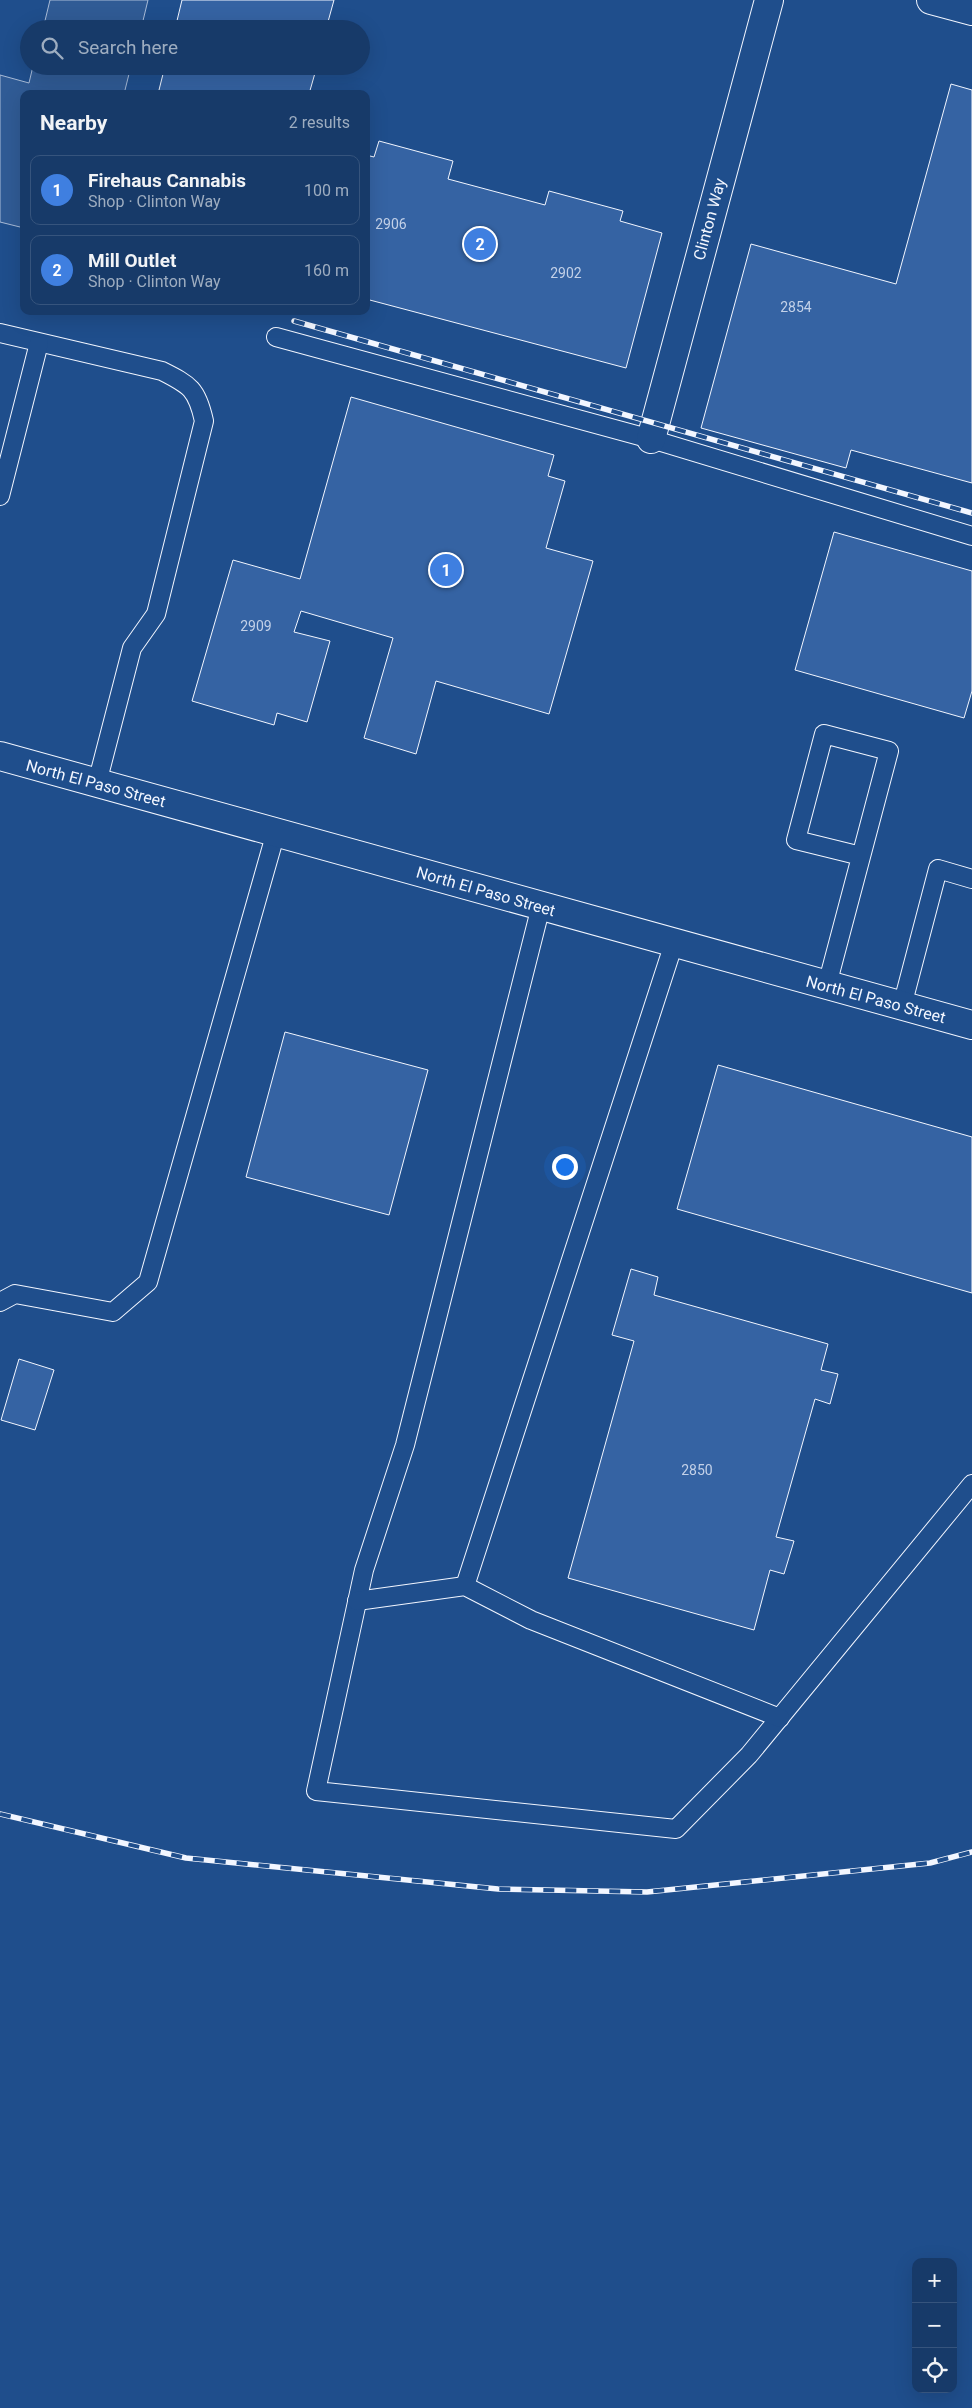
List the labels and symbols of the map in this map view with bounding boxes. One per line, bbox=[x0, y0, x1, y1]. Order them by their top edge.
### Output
street label: Clinton Way bbox=[689, 176, 730, 262]
house number: 2906 bbox=[375, 216, 407, 232]
pin: 2 bbox=[464, 225, 496, 263]
house number: 2902 bbox=[550, 265, 582, 281]
house number: 2854 bbox=[780, 299, 812, 315]
pin: 1 bbox=[430, 551, 462, 589]
house number: 2909 bbox=[240, 618, 272, 634]
street label: North El Paso Street bbox=[24, 756, 168, 811]
street label: North El Paso Street bbox=[414, 863, 557, 920]
street label: North El Paso Street bbox=[804, 972, 948, 1027]
your location bbox=[552, 1154, 578, 1180]
house number: 2850 bbox=[681, 1462, 713, 1478]

